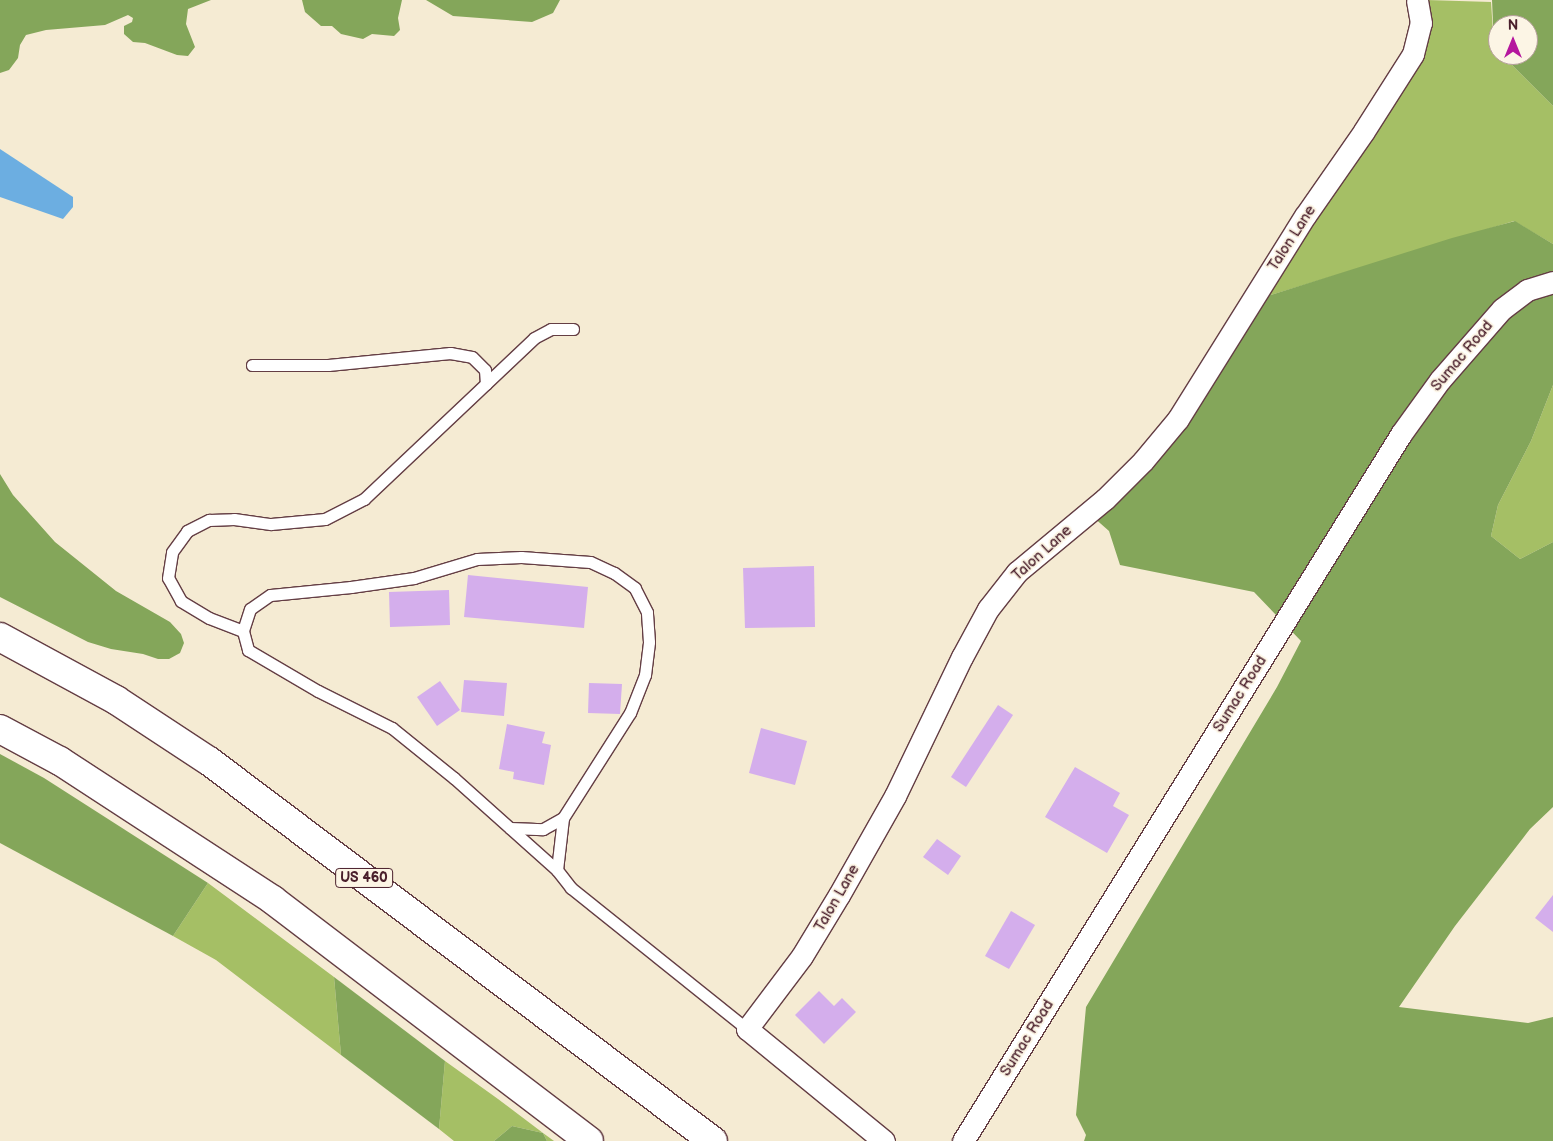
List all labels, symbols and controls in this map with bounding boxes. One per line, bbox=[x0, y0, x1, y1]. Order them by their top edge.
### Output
north arrow bbox=[1488, 15, 1538, 65]
text: N bbox=[1508, 17, 1518, 34]
street label: Talon Lane bbox=[1264, 202, 1320, 274]
street label: Sumac Road bbox=[1427, 317, 1497, 395]
street label: Talon Lane bbox=[1008, 521, 1076, 585]
street label: Sumac Road bbox=[1209, 652, 1271, 736]
street label: Talon Lane bbox=[811, 861, 863, 935]
road number: US 460 bbox=[334, 866, 394, 890]
street label: Sumac Road bbox=[996, 996, 1058, 1080]

